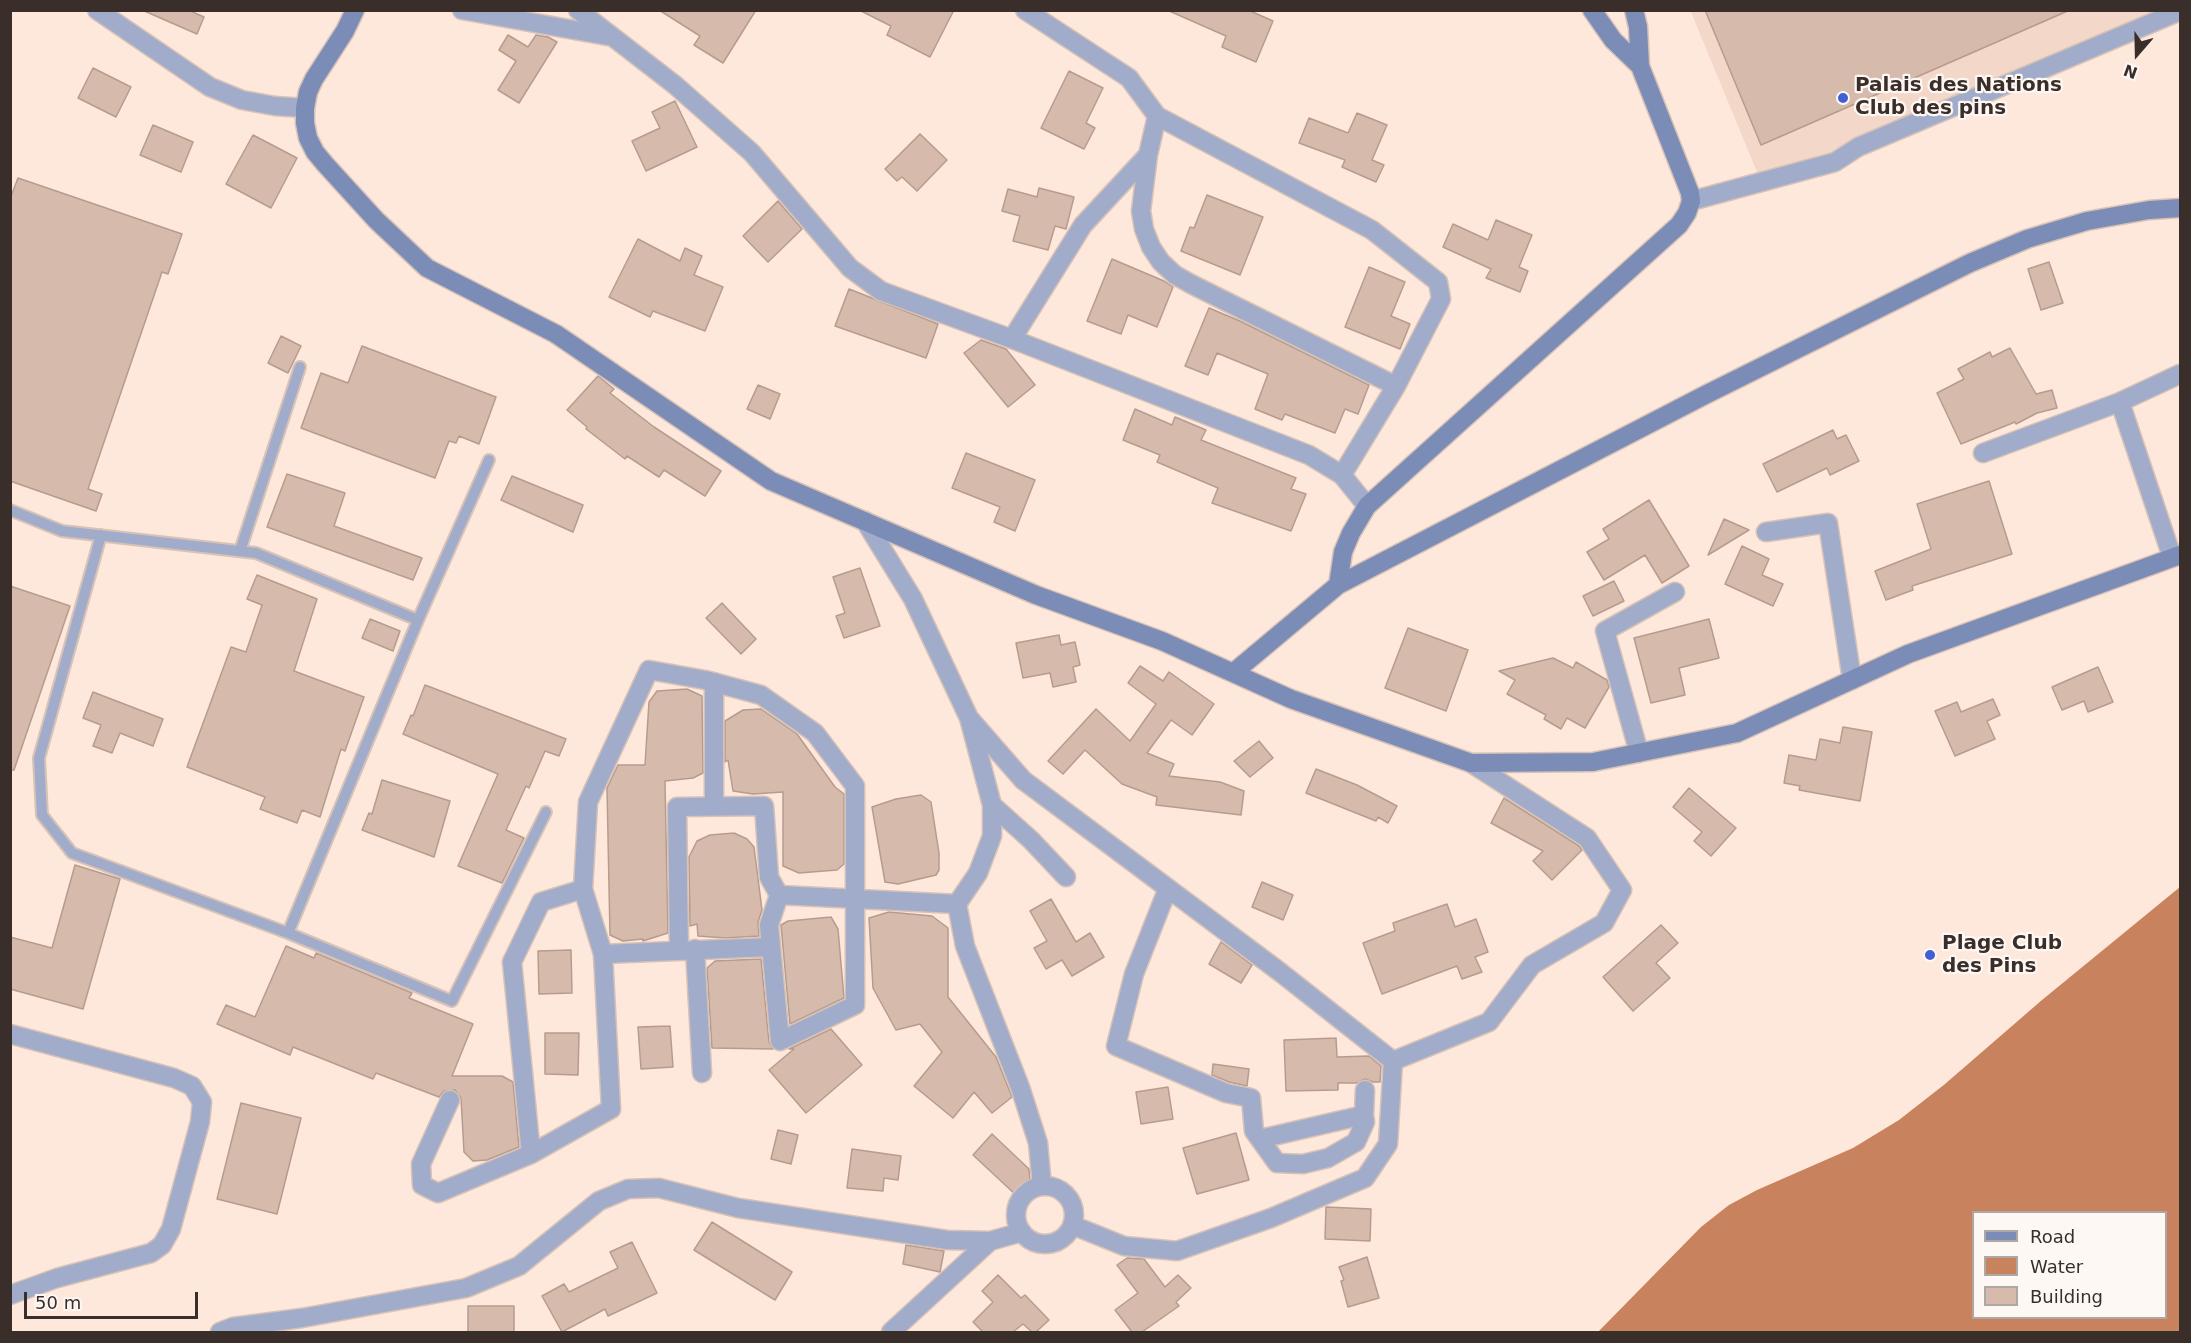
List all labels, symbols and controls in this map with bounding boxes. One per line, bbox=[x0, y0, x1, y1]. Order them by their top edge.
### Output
north arrow bbox=[2107, 24, 2167, 84]
text: N bbox=[2121, 60, 2140, 83]
place label: Palais des Nations Club des pins bbox=[1855, 74, 2062, 121]
marker: Palais des Nations Club des pins bbox=[1836, 91, 1850, 105]
place label: Plage Club des Pins bbox=[1942, 932, 2062, 979]
marker: Plage Club des Pins bbox=[1923, 948, 1937, 962]
legend bbox=[1972, 1211, 2167, 1319]
text: Road bbox=[2030, 1226, 2075, 1247]
text: Water bbox=[2030, 1256, 2083, 1277]
scale bar bbox=[27, 1280, 201, 1318]
text: Building bbox=[2030, 1286, 2103, 1307]
text: 50 m bbox=[35, 1292, 81, 1313]

